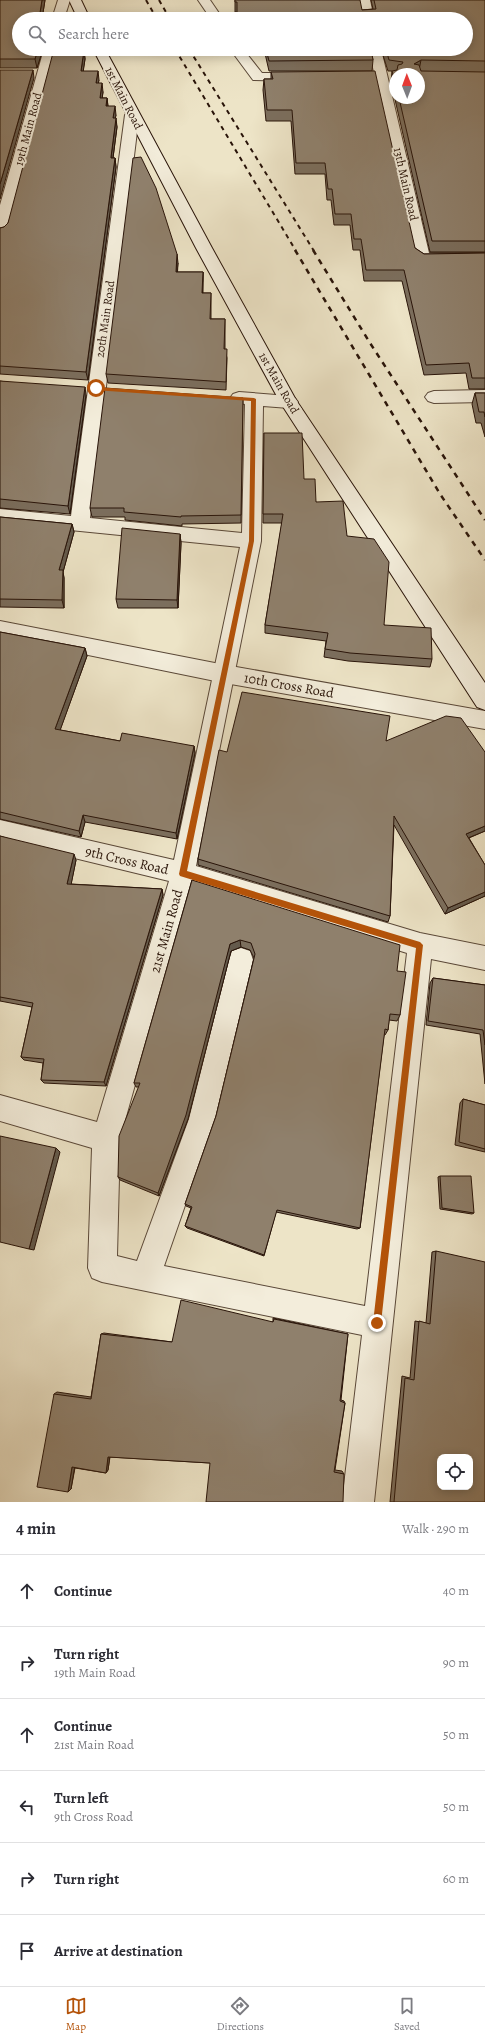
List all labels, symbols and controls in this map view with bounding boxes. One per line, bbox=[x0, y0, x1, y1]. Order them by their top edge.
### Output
search box bbox=[12, 12, 473, 56]
icon: search bbox=[26, 23, 48, 45]
text: Search here bbox=[58, 24, 129, 44]
street label: 1st Main Road bbox=[101, 64, 147, 133]
north arrow bbox=[389, 68, 425, 104]
street label: 19th Main Road bbox=[11, 90, 46, 167]
street label: 13th Main Road bbox=[390, 146, 422, 223]
street label: 20th Main Road bbox=[92, 279, 118, 359]
street label: 1st Main Road bbox=[255, 349, 303, 417]
route start bbox=[87, 379, 105, 397]
street label: 10th Cross Road bbox=[242, 668, 336, 703]
street label: 9th Cross Road bbox=[83, 842, 171, 879]
street label: 21st Main Road bbox=[145, 887, 188, 975]
route end bbox=[368, 1314, 386, 1332]
map controls bbox=[437, 1454, 473, 1490]
button: locate bbox=[437, 1454, 473, 1490]
text: 4 min bbox=[16, 1517, 56, 1540]
text: Walk · 290 m bbox=[402, 1520, 469, 1537]
icon: ahead bbox=[16, 1580, 38, 1602]
text: Continue bbox=[54, 1581, 112, 1601]
text: 40 m bbox=[443, 1582, 469, 1599]
text: Turn right bbox=[54, 1644, 119, 1664]
icon: right bbox=[16, 1652, 38, 1674]
text: 90 m bbox=[443, 1654, 469, 1671]
text: 19th Main Road bbox=[54, 1664, 136, 1681]
text: Continue bbox=[54, 1716, 112, 1736]
icon: ahead bbox=[16, 1724, 38, 1746]
text: 50 m bbox=[443, 1726, 469, 1743]
text: 21st Main Road bbox=[54, 1736, 134, 1753]
text: Turn left bbox=[54, 1788, 109, 1808]
icon: left bbox=[16, 1796, 38, 1818]
text: 50 m bbox=[443, 1798, 469, 1815]
text: 9th Cross Road bbox=[54, 1808, 133, 1825]
icon: right bbox=[16, 1868, 38, 1890]
text: Turn right bbox=[54, 1869, 119, 1889]
text: 60 m bbox=[443, 1870, 469, 1887]
icon: arrive bbox=[16, 1940, 38, 1962]
text: Arrive at destination bbox=[54, 1941, 183, 1961]
tab: Map bbox=[65, 1995, 87, 2034]
tab: Directions bbox=[217, 1995, 264, 2034]
tab: Saved bbox=[394, 1995, 420, 2034]

